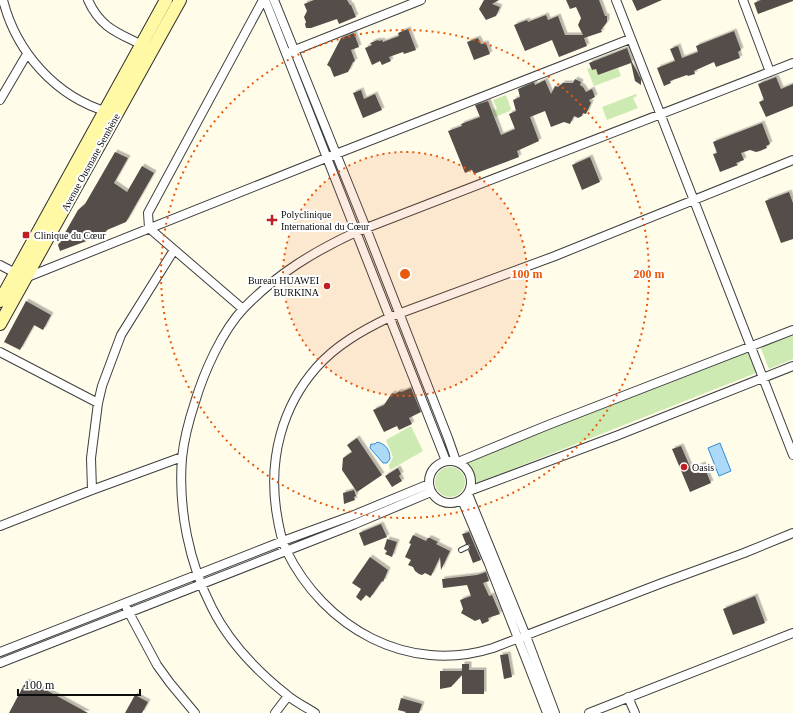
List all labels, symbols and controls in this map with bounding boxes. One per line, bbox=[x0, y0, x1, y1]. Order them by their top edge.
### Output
street label: Avenue Ousmane Sembène bbox=[59, 111, 122, 213]
place label: Polyclinique International du Cœur bbox=[281, 209, 370, 232]
marker: Polyclinique International du Cœur bbox=[266, 214, 278, 226]
marker: Clinique du Cœur bbox=[21, 230, 31, 240]
place label: Clinique du Cœur bbox=[34, 230, 106, 241]
centre of rings bbox=[398, 267, 412, 281]
text: 100 m bbox=[512, 267, 543, 281]
text: 200 m bbox=[634, 267, 665, 281]
place label: Bureau HUAWEI BURKINA bbox=[248, 275, 320, 298]
marker: Bureau HUAWEI BURKINA bbox=[322, 281, 332, 291]
marker: Oasis bbox=[679, 462, 689, 472]
place label: Oasis bbox=[692, 462, 714, 473]
scale bar bbox=[18, 671, 140, 697]
text: 100 m bbox=[24, 678, 55, 692]

